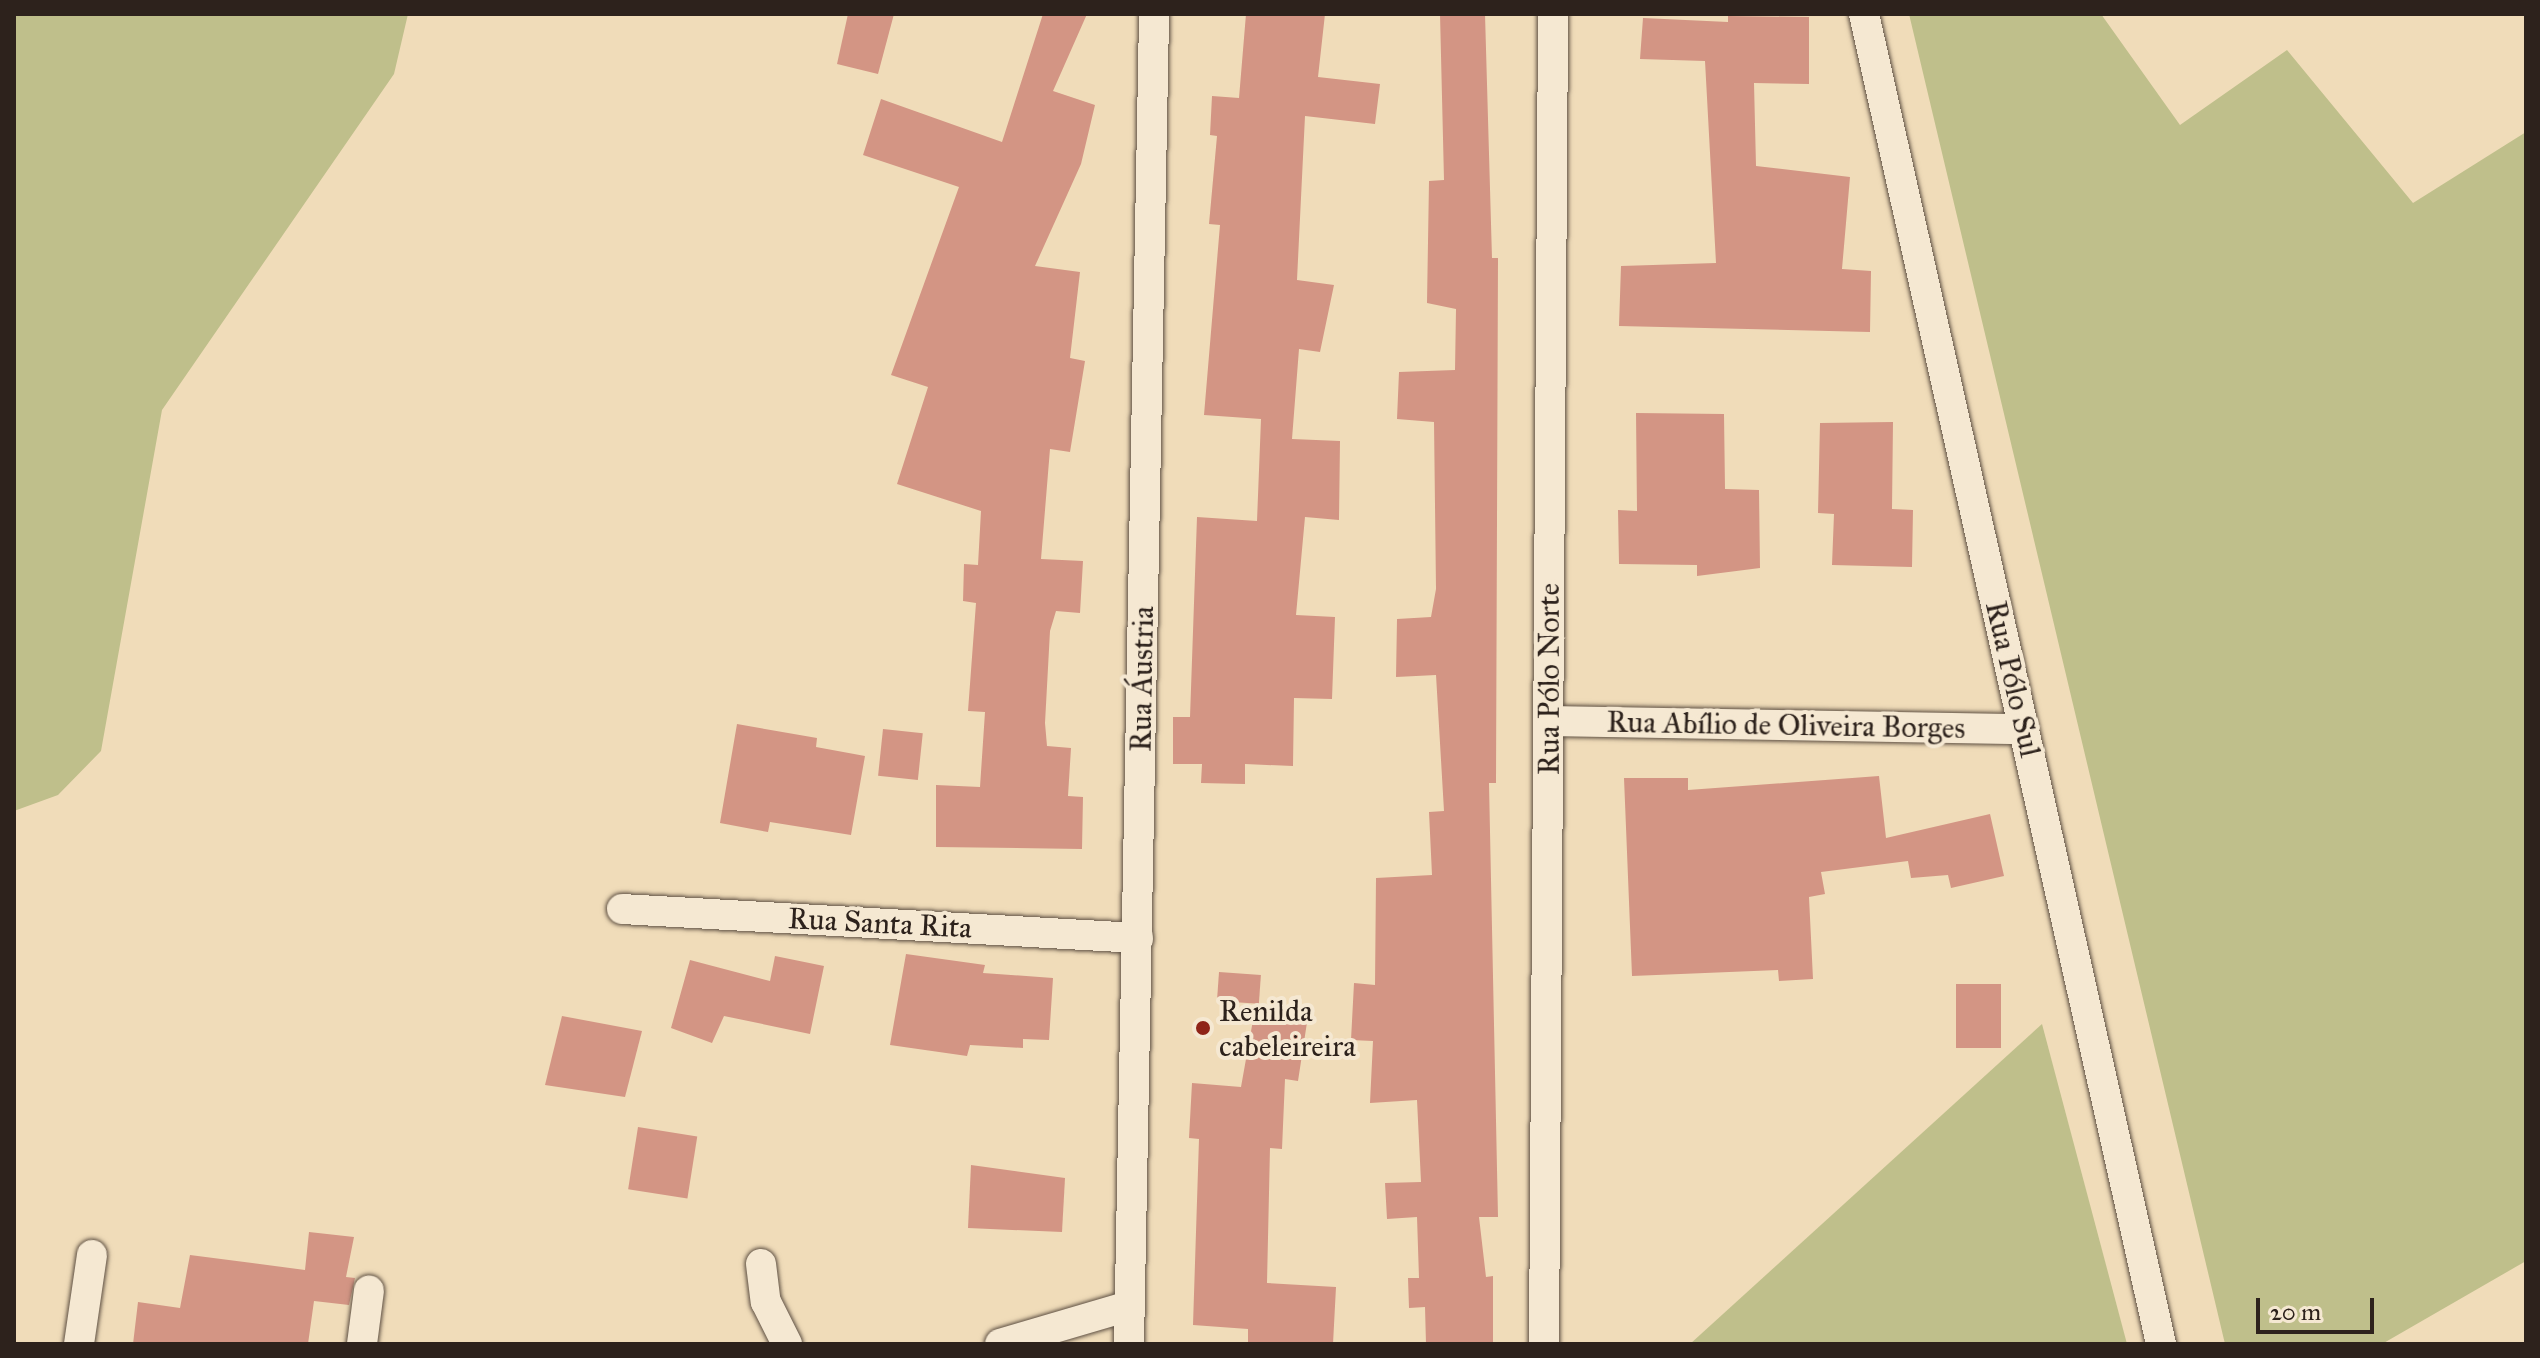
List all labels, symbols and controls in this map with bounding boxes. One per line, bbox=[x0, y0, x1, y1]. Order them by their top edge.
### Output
street label: Rua Pólo Norte bbox=[1531, 583, 1567, 775]
street label: Rua Pólo Sul bbox=[1978, 598, 2048, 760]
street label: Rua Áustria bbox=[1123, 606, 1161, 752]
street label: Rua Abílio de Oliveira Borges bbox=[1606, 704, 1966, 746]
street label: Rua Santa Rita bbox=[787, 900, 973, 946]
place label: Renilda cabeleireira bbox=[1219, 993, 1356, 1064]
marker: Renilda cabeleireira bbox=[1194, 1019, 1212, 1037]
scale bar bbox=[2260, 1282, 2378, 1332]
text: 20 m bbox=[2270, 1297, 2321, 1327]

